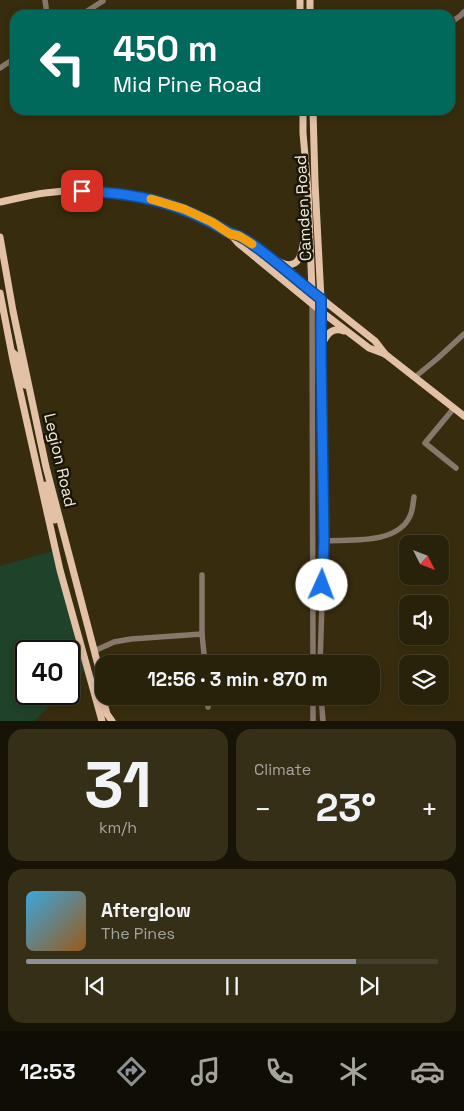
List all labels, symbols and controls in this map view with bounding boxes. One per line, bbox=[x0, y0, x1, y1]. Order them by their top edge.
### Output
text: 450 m bbox=[113, 27, 218, 71]
icon: left bbox=[30, 30, 95, 95]
text: Mid Pine Road bbox=[113, 70, 262, 98]
street label: Camden Road bbox=[290, 154, 316, 262]
pin bbox=[61, 170, 103, 212]
icon: arrive bbox=[68, 177, 96, 205]
street label: Legion Road bbox=[39, 411, 81, 509]
north arrow bbox=[399, 535, 449, 585]
map controls bbox=[399, 535, 449, 705]
position arrow bbox=[295, 558, 347, 610]
button: sound bbox=[399, 595, 449, 645]
speed limit sign: 40 bbox=[15, 640, 80, 705]
button: layers bbox=[399, 655, 449, 705]
text: 12:56 · 3 min · 870 m bbox=[147, 667, 328, 692]
text: 31 bbox=[84, 743, 152, 826]
text: Climate bbox=[254, 759, 311, 780]
text: 23° bbox=[316, 784, 376, 832]
text: − bbox=[254, 791, 271, 827]
text: + bbox=[421, 791, 438, 827]
text: km/h bbox=[99, 817, 137, 838]
text: Afterglow bbox=[101, 898, 191, 923]
text: The Pines bbox=[101, 923, 175, 944]
icon: previous bbox=[81, 972, 109, 1000]
icon: pause bbox=[218, 972, 246, 1000]
icon: next bbox=[355, 972, 383, 1000]
icon: directions bbox=[114, 1054, 149, 1089]
icon: music bbox=[188, 1054, 223, 1089]
icon: phone bbox=[262, 1054, 297, 1089]
icon: climate bbox=[336, 1054, 371, 1089]
icon: car bbox=[410, 1054, 445, 1089]
text: 12:53 bbox=[19, 1057, 76, 1085]

